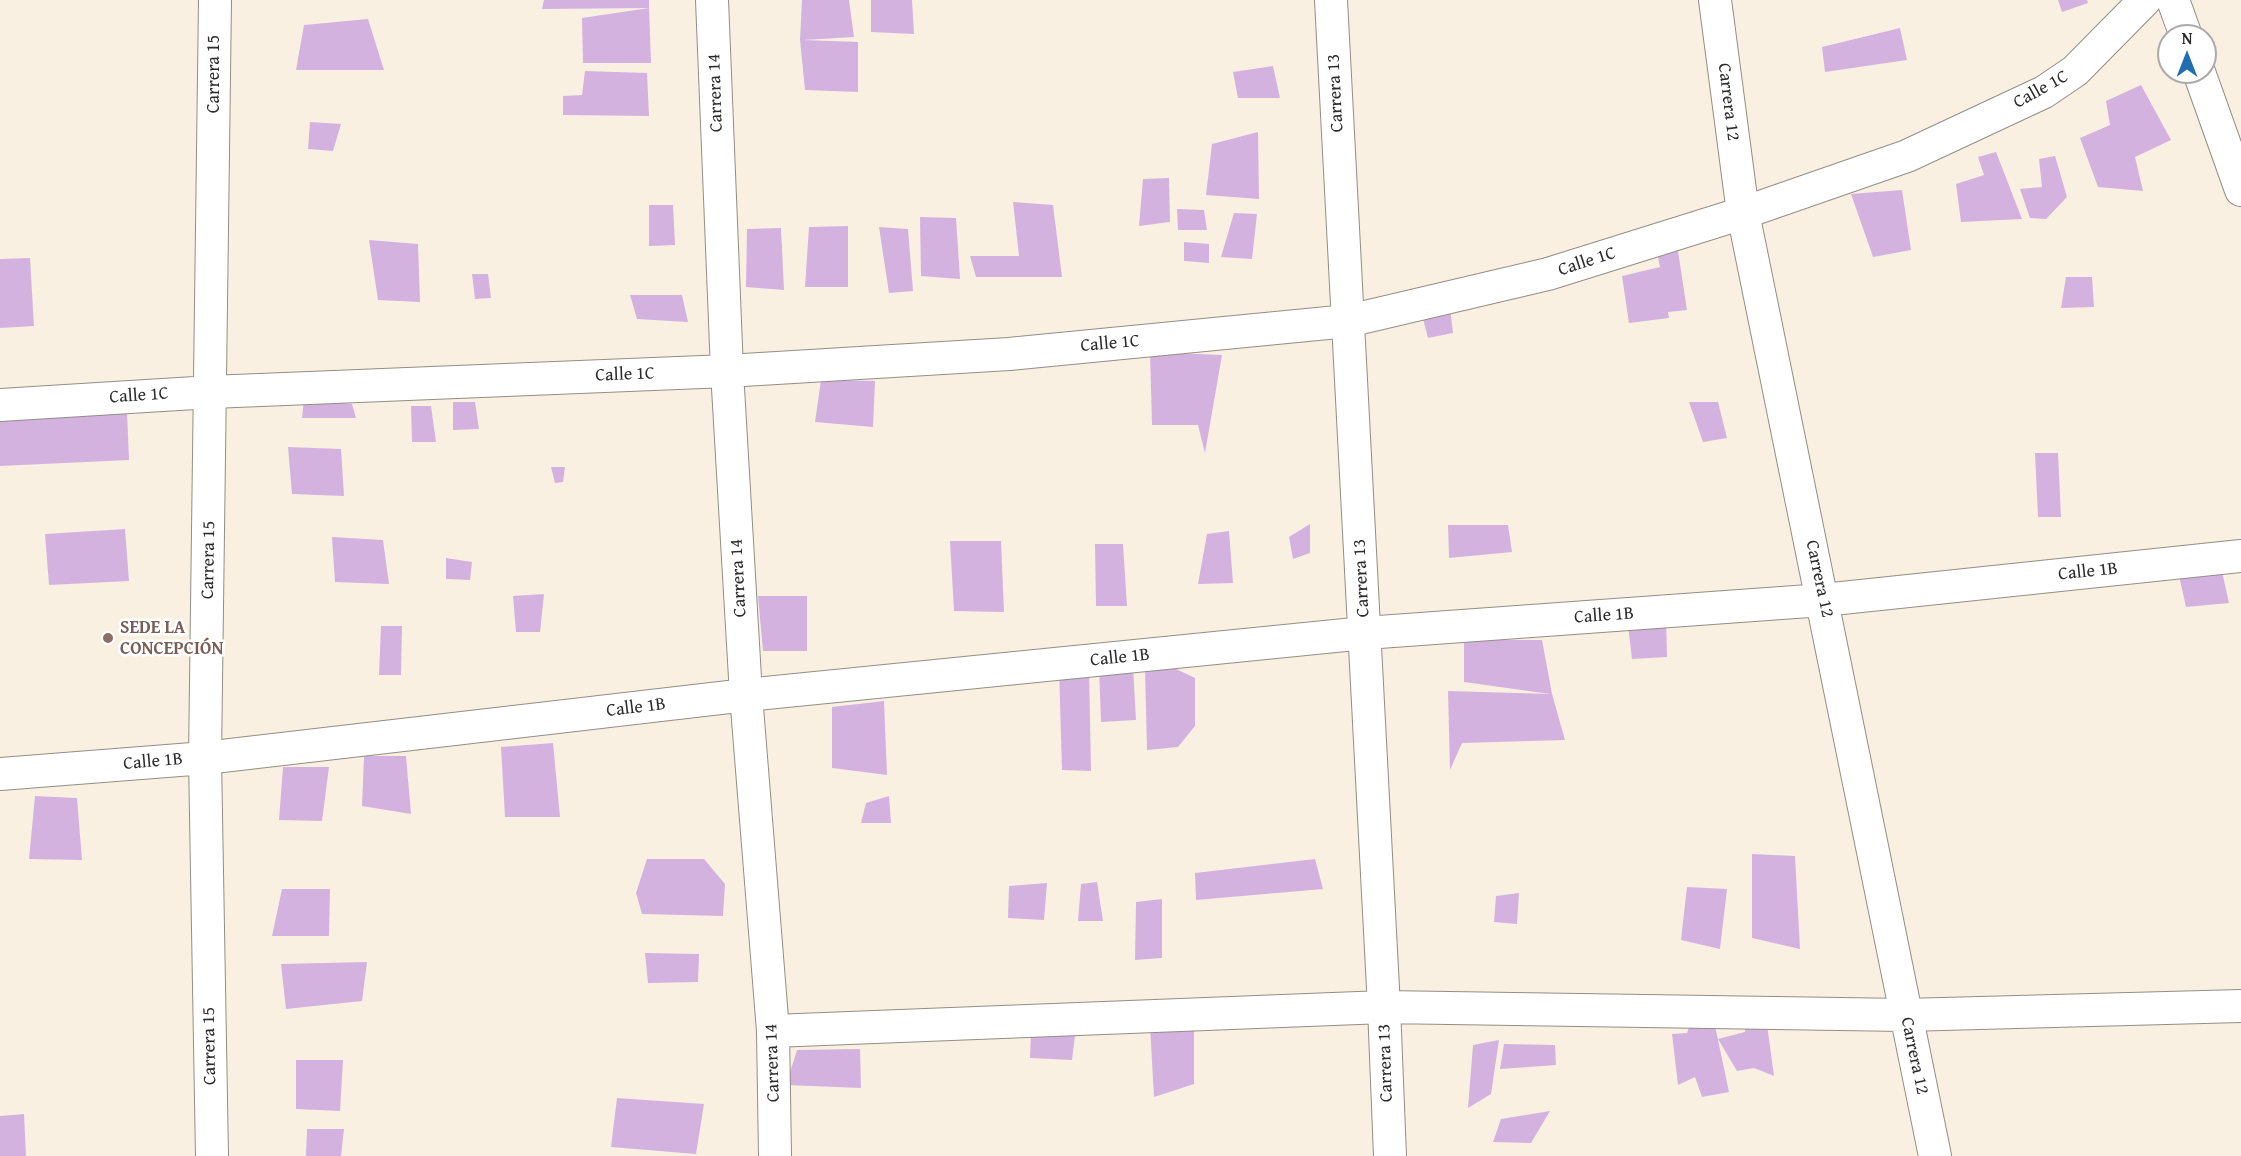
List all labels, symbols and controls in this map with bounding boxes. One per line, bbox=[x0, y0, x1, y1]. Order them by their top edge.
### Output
north arrow bbox=[2157, 24, 2217, 84]
text: N bbox=[2182, 26, 2192, 50]
street label: Carrera 15 bbox=[203, 35, 225, 113]
street label: Carrera 14 bbox=[704, 53, 728, 133]
street label: Carrera 13 bbox=[1323, 53, 1349, 133]
street label: Carrera 12 bbox=[1713, 62, 1743, 142]
street label: Calle 1C bbox=[2010, 66, 2072, 114]
street label: Calle 1C bbox=[1555, 243, 1619, 281]
street label: Calle 1C bbox=[1080, 331, 1140, 357]
street label: Calle 1C bbox=[595, 363, 655, 387]
street label: Calle 1C bbox=[109, 383, 169, 409]
street label: Carrera 15 bbox=[198, 521, 220, 599]
street label: Carrera 14 bbox=[726, 538, 752, 618]
street label: Carrera 13 bbox=[1349, 538, 1375, 618]
street label: Carrera 12 bbox=[1800, 538, 1838, 620]
street label: Calle 1B bbox=[2057, 558, 2119, 586]
street label: Calle 1B bbox=[1573, 603, 1635, 629]
place label: SEDE LA CONCEPCIÓN bbox=[120, 617, 223, 660]
marker: SEDE LA CONCEPCIÓN bbox=[101, 631, 115, 645]
street label: Calle 1B bbox=[1089, 644, 1151, 672]
street label: Calle 1B bbox=[605, 694, 667, 722]
street label: Calle 1B bbox=[122, 749, 184, 775]
street label: Carrera 15 bbox=[199, 1007, 221, 1085]
street label: Carrera 12 bbox=[1895, 1015, 1933, 1097]
street label: Carrera 14 bbox=[761, 1023, 785, 1103]
street label: Carrera 13 bbox=[1374, 1023, 1398, 1103]

